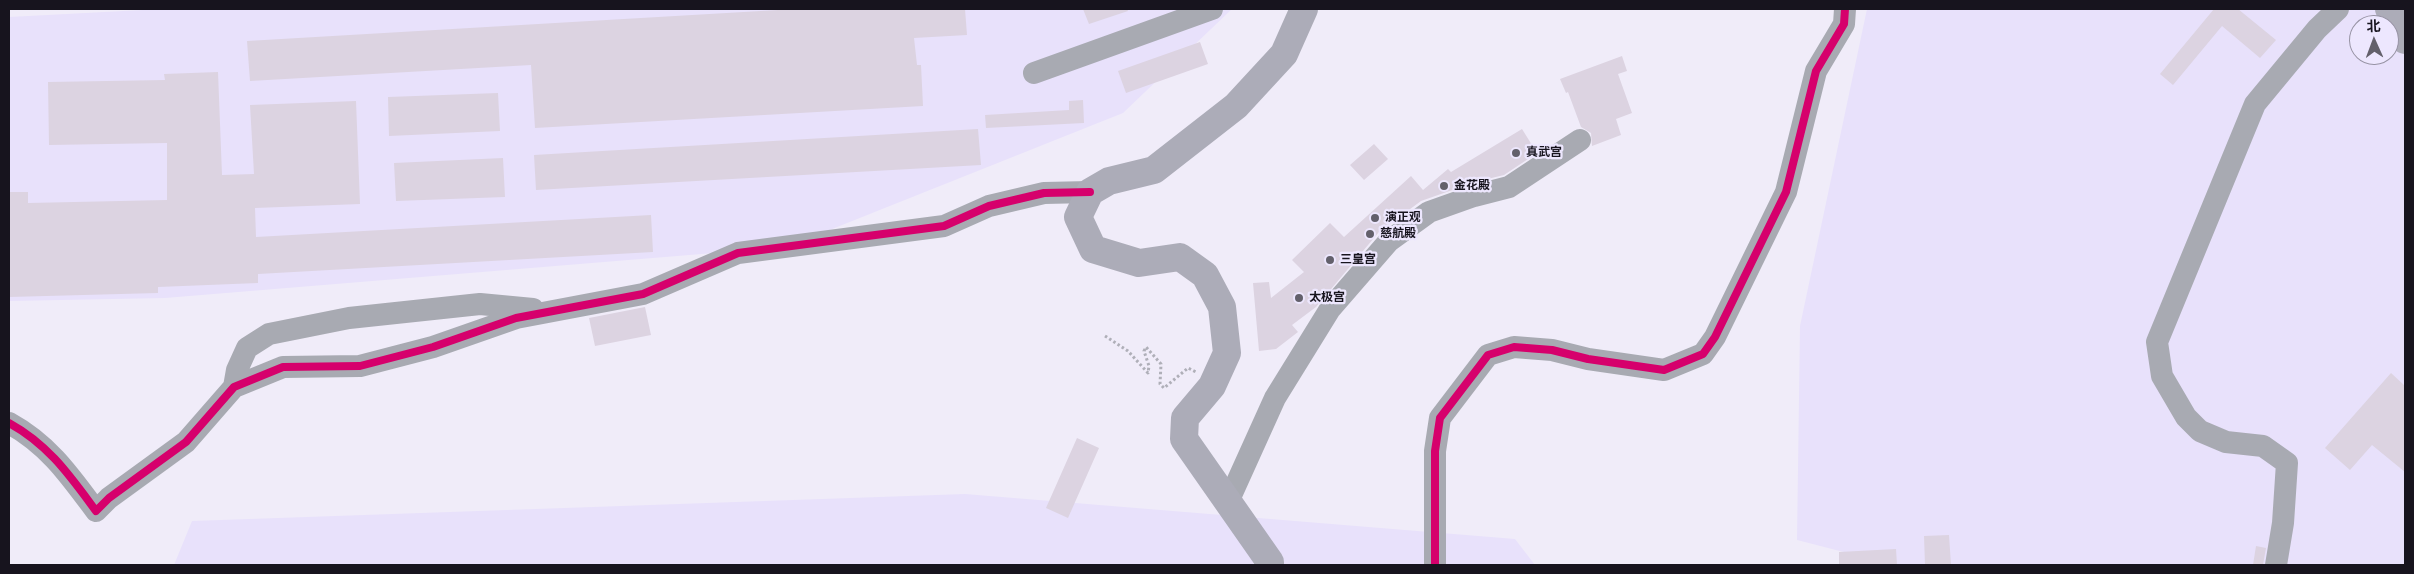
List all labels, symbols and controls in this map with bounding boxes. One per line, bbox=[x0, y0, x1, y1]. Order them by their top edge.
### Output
north arrow bbox=[2349, 15, 2399, 65]
text: 北 bbox=[2366, 16, 2381, 36]
place label: 真武宫 bbox=[1526, 146, 1562, 160]
marker: 真武宫 bbox=[1510, 147, 1522, 159]
place label: 金花殿 bbox=[1454, 179, 1490, 193]
marker: 金花殿 bbox=[1438, 180, 1450, 192]
place label: 演正观 bbox=[1385, 211, 1421, 225]
marker: 演正观 bbox=[1369, 212, 1381, 224]
place label: 慈航殿 bbox=[1380, 227, 1416, 241]
marker: 慈航殿 bbox=[1364, 228, 1376, 240]
place label: 三皇宫 bbox=[1340, 253, 1376, 267]
marker: 三皇宫 bbox=[1324, 254, 1336, 266]
place label: 太极宫 bbox=[1309, 291, 1345, 305]
marker: 太极宫 bbox=[1293, 292, 1305, 304]

